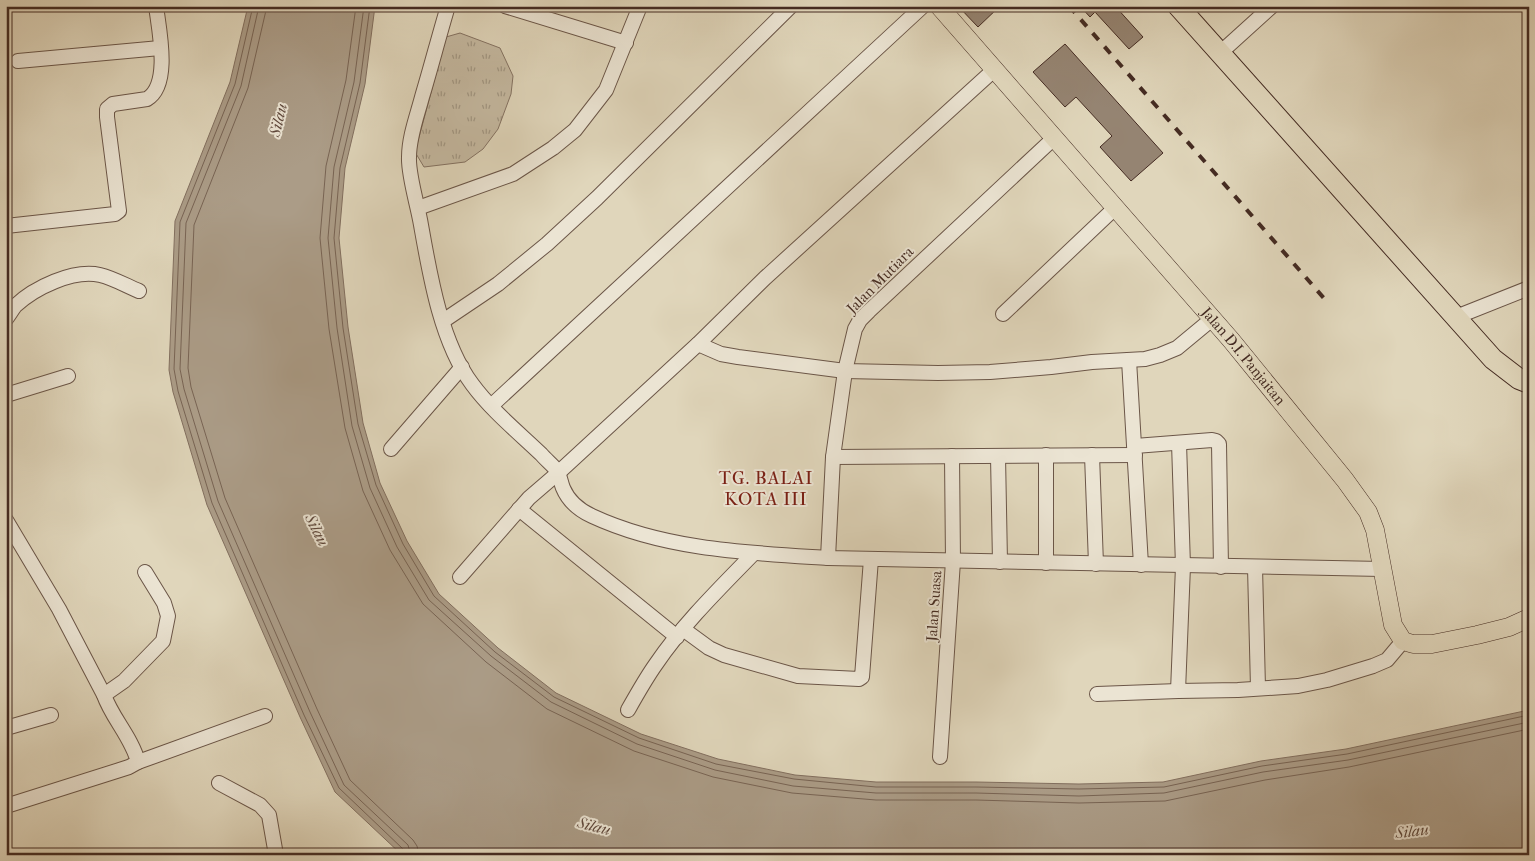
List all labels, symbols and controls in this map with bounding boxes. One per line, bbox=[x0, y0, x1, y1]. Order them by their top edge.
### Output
water label: Silau bbox=[265, 101, 291, 139]
street label: Jalan Mutiara bbox=[842, 242, 918, 318]
street label: Jalan D.I. Panjaitan bbox=[1197, 303, 1289, 409]
district label: TG. BALAI KOTA III bbox=[719, 468, 813, 510]
water label: Silau bbox=[300, 510, 333, 549]
street label: Jalan Suasa bbox=[922, 569, 946, 643]
water label: Silau bbox=[574, 812, 613, 839]
water label: Silau bbox=[1393, 820, 1430, 843]

